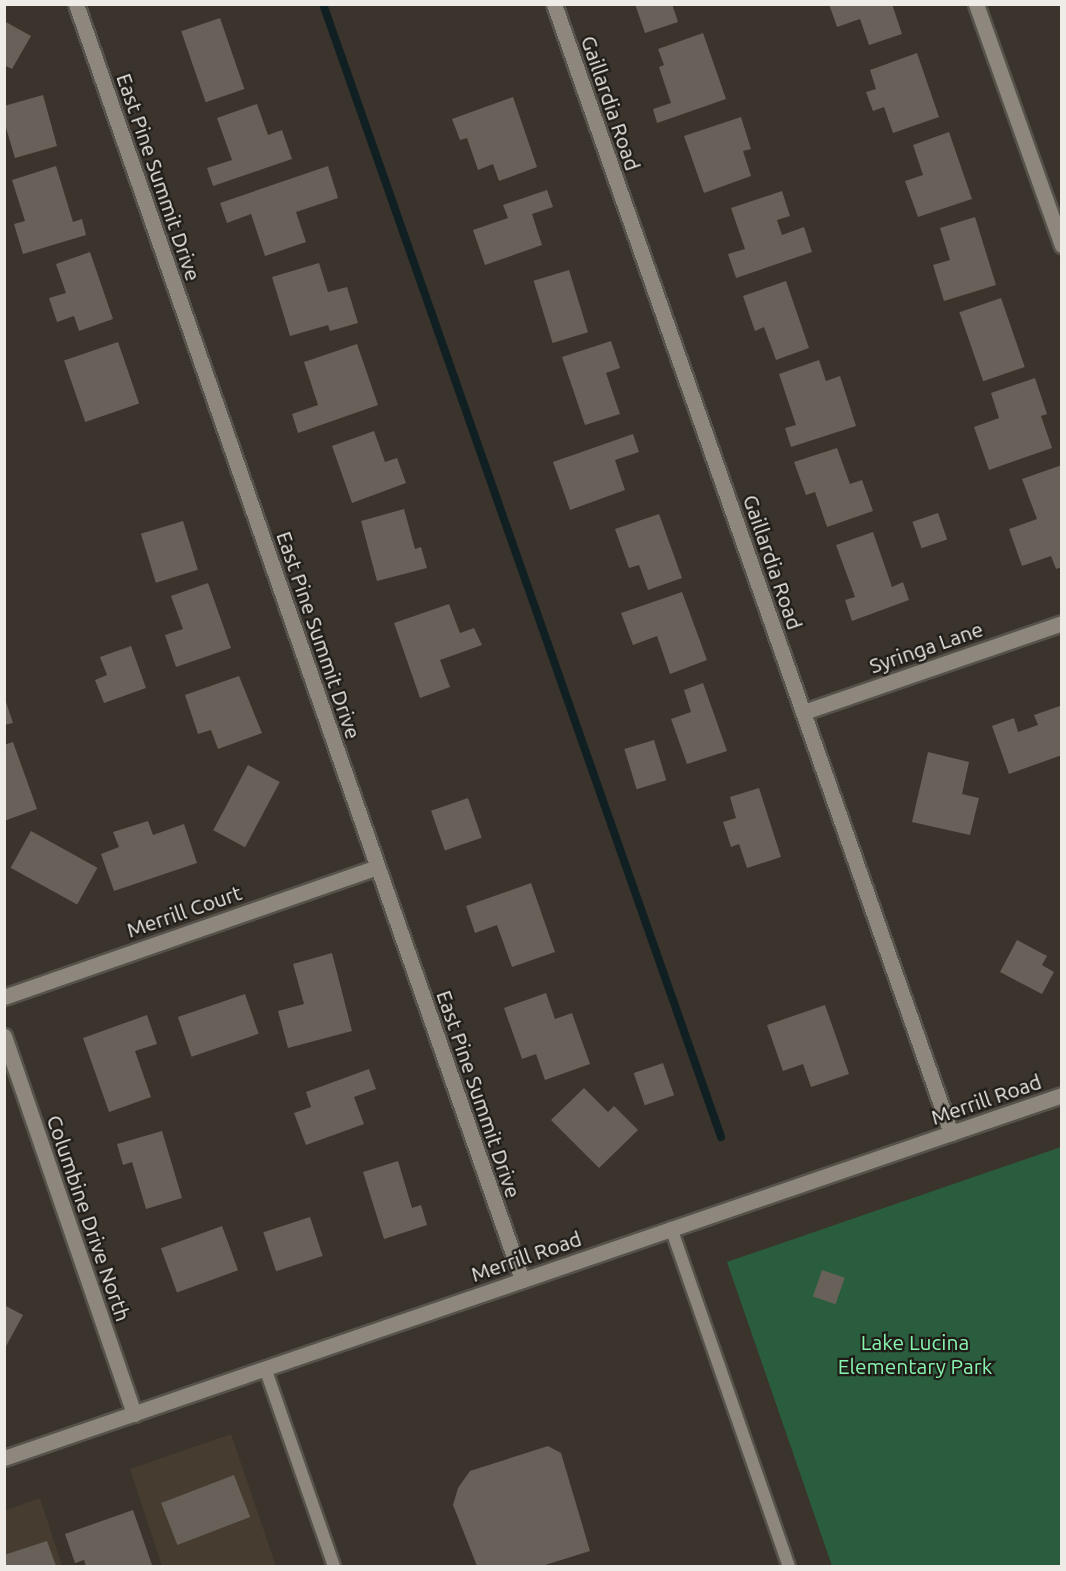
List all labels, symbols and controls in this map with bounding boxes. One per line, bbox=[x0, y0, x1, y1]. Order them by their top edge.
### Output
street label: Gaillardia Road bbox=[576, 32, 646, 174]
street label: East Pine Summit Drive bbox=[112, 70, 206, 284]
street label: Gaillardia Road bbox=[738, 491, 808, 633]
street label: East Pine Summit Drive bbox=[272, 528, 366, 742]
street label: Syringa Lane bbox=[866, 616, 986, 678]
street label: Merrill Court bbox=[123, 880, 245, 942]
street label: East Pine Summit Drive bbox=[432, 987, 526, 1201]
street label: Merrill Road bbox=[927, 1068, 1045, 1130]
street label: Columbine Drive North bbox=[42, 1112, 136, 1324]
street label: Merrill Road bbox=[467, 1225, 585, 1287]
park label: Lake Lucina Elementary Park bbox=[838, 1329, 992, 1379]

